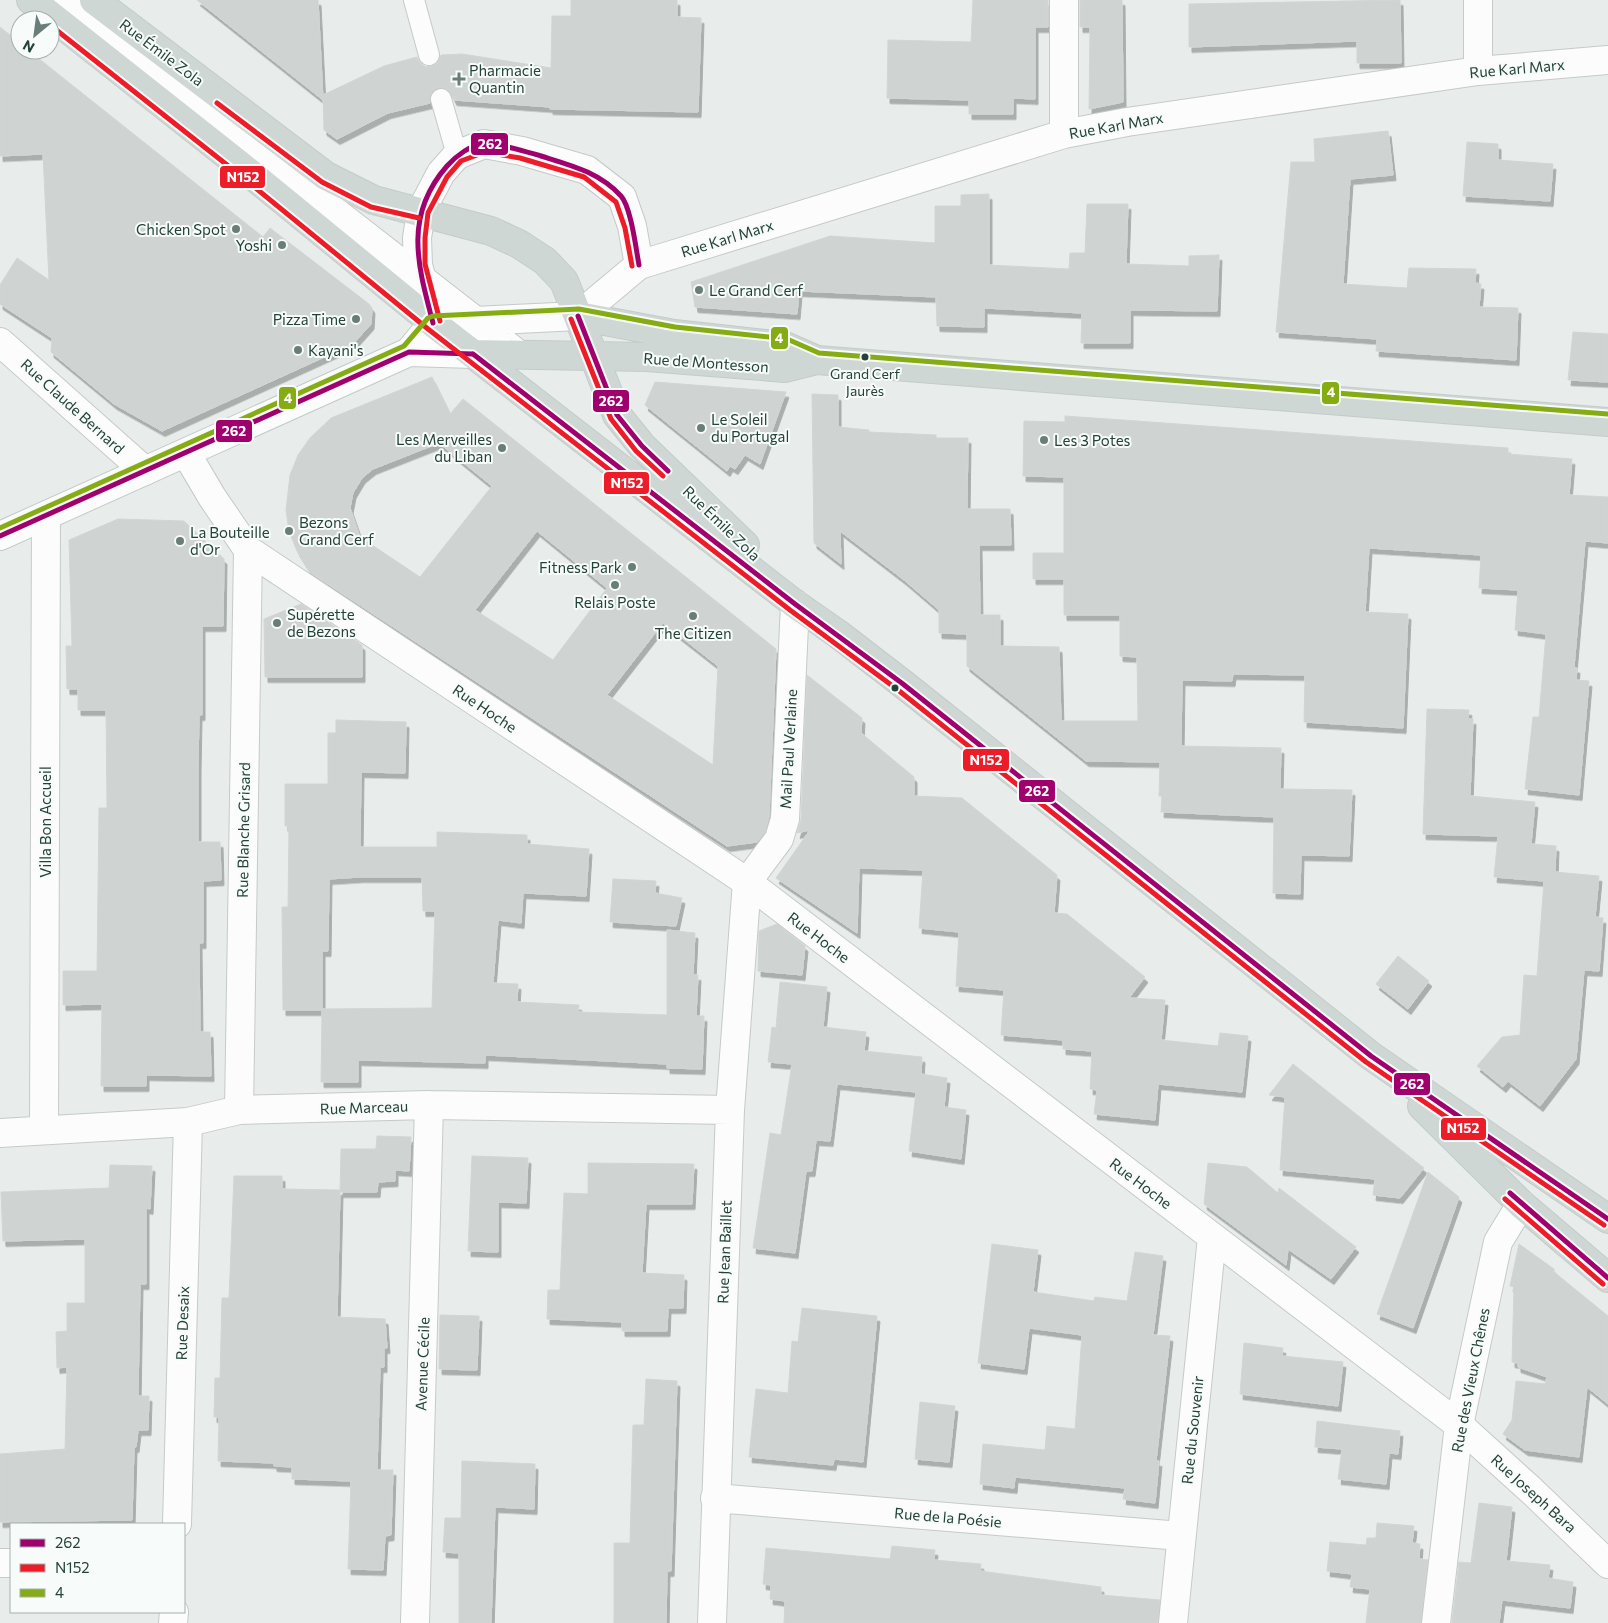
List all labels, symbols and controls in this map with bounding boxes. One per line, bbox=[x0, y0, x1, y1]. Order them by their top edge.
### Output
north arrow bbox=[10, 10, 60, 60]
street label: Rue Émile Zola bbox=[117, 14, 208, 89]
text: N bbox=[20, 37, 37, 57]
street label: Rue Karl Marx bbox=[1469, 55, 1565, 81]
place label: Pharmacie Quantin bbox=[469, 61, 541, 96]
marker: Pharmacie Quantin bbox=[453, 73, 465, 85]
street label: Rue Karl Marx bbox=[1067, 108, 1165, 142]
line badge: 262 bbox=[470, 132, 509, 156]
text: 262 bbox=[478, 135, 502, 152]
line badge: N152 bbox=[219, 165, 266, 189]
text: N152 bbox=[227, 168, 260, 185]
street label: Rue Karl Marx bbox=[679, 215, 775, 261]
place label: Chicken Spot bbox=[136, 220, 226, 238]
marker: Chicken Spot bbox=[230, 223, 242, 235]
place label: Yoshi bbox=[236, 236, 272, 254]
marker: Yoshi bbox=[276, 239, 288, 251]
place label: Le Grand Cerf bbox=[709, 281, 803, 299]
marker: Le Grand Cerf bbox=[693, 284, 705, 296]
place label: Pizza Time bbox=[273, 310, 346, 328]
marker: Pizza Time bbox=[350, 313, 362, 325]
line badge: 4 bbox=[770, 326, 789, 350]
text: 4 bbox=[775, 329, 784, 346]
place label: Kayani's bbox=[308, 341, 364, 359]
marker: Kayani's bbox=[292, 344, 304, 356]
street label: Rue de Montesson bbox=[643, 349, 769, 375]
marker: Grand Cerf Jaurès bbox=[860, 352, 870, 362]
street label: Rue Claude Bernard bbox=[17, 355, 129, 457]
place label: Grand Cerf Jaurès bbox=[830, 365, 900, 399]
line badge: 4 bbox=[1321, 381, 1340, 405]
text: 4 bbox=[1327, 383, 1336, 400]
line badge: 4 bbox=[278, 386, 297, 410]
text: 4 bbox=[284, 389, 293, 406]
line badge: 262 bbox=[592, 389, 630, 413]
text: 262 bbox=[599, 392, 623, 409]
place label: Le Soleil du Portugal bbox=[711, 410, 789, 445]
line badge: 262 bbox=[215, 419, 253, 443]
text: 262 bbox=[222, 422, 246, 439]
marker: Le Soleil du Portugal bbox=[695, 422, 707, 434]
place label: Les Merveilles du Liban bbox=[396, 430, 492, 465]
place label: Les 3 Potes bbox=[1054, 431, 1131, 449]
marker: Les 3 Potes bbox=[1038, 434, 1050, 446]
marker: Les Merveilles du Liban bbox=[496, 442, 508, 454]
line badge: N152 bbox=[603, 471, 650, 495]
text: N152 bbox=[611, 474, 644, 491]
street label: Rue Émile Zola bbox=[680, 481, 765, 564]
place label: Bezons Grand Cerf bbox=[299, 513, 374, 548]
place label: La Bouteille d'Or bbox=[190, 523, 270, 558]
marker: Bezons Grand Cerf bbox=[283, 525, 295, 537]
marker: La Bouteille d'Or bbox=[174, 535, 186, 547]
place label: Fitness Park bbox=[539, 558, 622, 576]
marker: Fitness Park bbox=[626, 561, 638, 573]
marker: Relais Poste bbox=[609, 579, 621, 591]
place label: Relais Poste bbox=[574, 593, 656, 611]
place label: Supérette de Bezons bbox=[287, 605, 356, 640]
marker: The Citizen bbox=[687, 610, 699, 622]
marker: Supérette de Bezons bbox=[271, 617, 283, 629]
place label: The Citizen bbox=[654, 624, 732, 642]
street label: Rue Hoche bbox=[450, 680, 520, 736]
unlabelled marker bbox=[890, 683, 900, 693]
street label: Mail Paul Verlaine bbox=[776, 688, 800, 809]
line badge: N152 bbox=[962, 748, 1010, 772]
text: N152 bbox=[970, 751, 1003, 768]
street label: Rue Blanche Grisard bbox=[233, 762, 253, 898]
street label: Villa Bon Accueil bbox=[36, 766, 54, 878]
line badge: 262 bbox=[1018, 779, 1056, 803]
text: 262 bbox=[1025, 782, 1049, 799]
street label: Rue Hoche bbox=[784, 908, 854, 966]
line badge: 262 bbox=[1393, 1072, 1431, 1096]
text: 262 bbox=[1400, 1075, 1424, 1092]
street label: Rue Marceau bbox=[319, 1096, 409, 1118]
line badge: N152 bbox=[1440, 1117, 1487, 1141]
text: N152 bbox=[1447, 1119, 1480, 1136]
street label: Rue Hoche bbox=[1106, 1154, 1176, 1212]
street label: Rue Jean Baillet bbox=[713, 1200, 735, 1304]
street label: Rue Desaix bbox=[172, 1285, 192, 1361]
street label: Rue des Vieux Chênes bbox=[1447, 1306, 1493, 1454]
street label: Avenue Cécile bbox=[411, 1317, 433, 1411]
street label: Rue du Souvenir bbox=[1177, 1375, 1207, 1485]
street label: Rue Joseph Bara bbox=[1488, 1450, 1580, 1536]
street label: Rue de la Poésie bbox=[894, 1503, 1003, 1531]
legend bbox=[10, 1523, 185, 1613]
text: 262 bbox=[55, 1533, 81, 1551]
text: N152 bbox=[55, 1558, 90, 1576]
text: 4 bbox=[55, 1583, 64, 1601]

